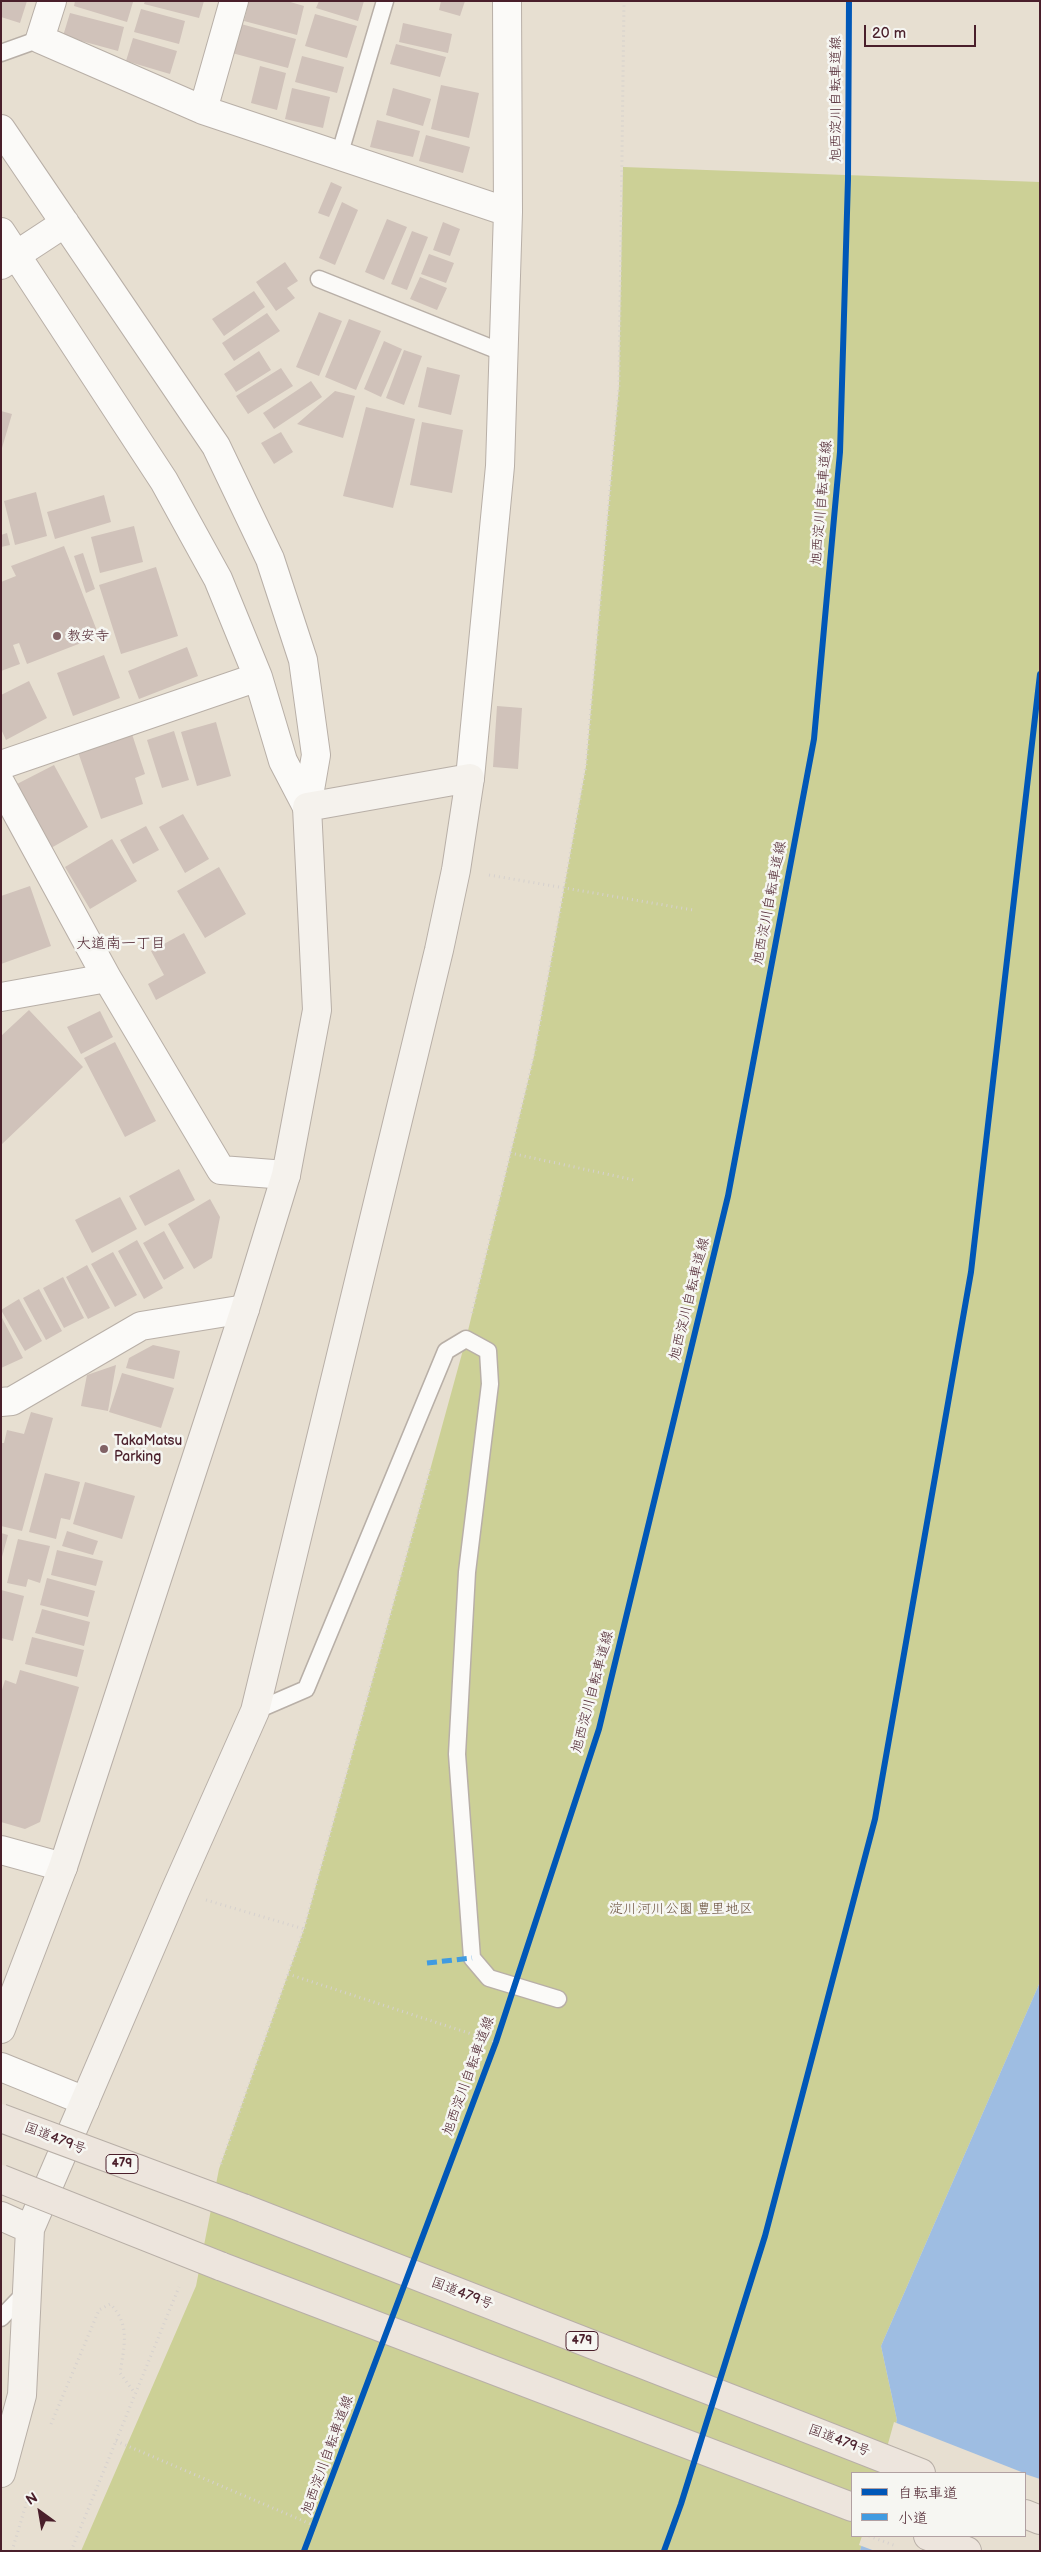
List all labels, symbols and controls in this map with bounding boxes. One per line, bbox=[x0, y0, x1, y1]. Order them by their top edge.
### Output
scale bar bbox=[866, 15, 978, 47]
text: 20 m bbox=[872, 24, 906, 43]
street label: 旭西淀川自転車道線 bbox=[828, 36, 844, 162]
street label: 旭西淀川自転車道線 bbox=[808, 440, 836, 566]
place label: 教安寺 bbox=[67, 628, 109, 644]
marker: 教安寺 bbox=[51, 630, 63, 642]
street label: 旭西淀川自転車道線 bbox=[750, 840, 790, 966]
district label: 大道南一丁目 bbox=[76, 935, 166, 953]
street label: 旭西淀川自転車道線 bbox=[667, 1236, 713, 1362]
place label: TakaMatsu Parking bbox=[114, 1433, 182, 1465]
marker: TakaMatsu Parking bbox=[98, 1443, 110, 1455]
street label: 旭西淀川自転車道線 bbox=[569, 1629, 617, 1755]
park label: 淀川河川公園 豊里地区 bbox=[609, 1901, 753, 1917]
street label: 旭西淀川自転車道線 bbox=[440, 2014, 498, 2138]
street label: 国道479号 bbox=[21, 2119, 89, 2159]
road number: 479 bbox=[106, 2154, 138, 2174]
street label: 国道479号 bbox=[428, 2274, 496, 2314]
road number: 479 bbox=[566, 2332, 598, 2350]
street label: 旭西淀川自転車道線 bbox=[299, 2393, 357, 2517]
street label: 国道479号 bbox=[805, 2421, 873, 2461]
legend bbox=[851, 2472, 1026, 2537]
text: 自転車道 bbox=[898, 2484, 958, 2503]
north arrow bbox=[15, 2487, 65, 2537]
text: N bbox=[23, 2489, 41, 2509]
text: 小道 bbox=[898, 2509, 928, 2528]

